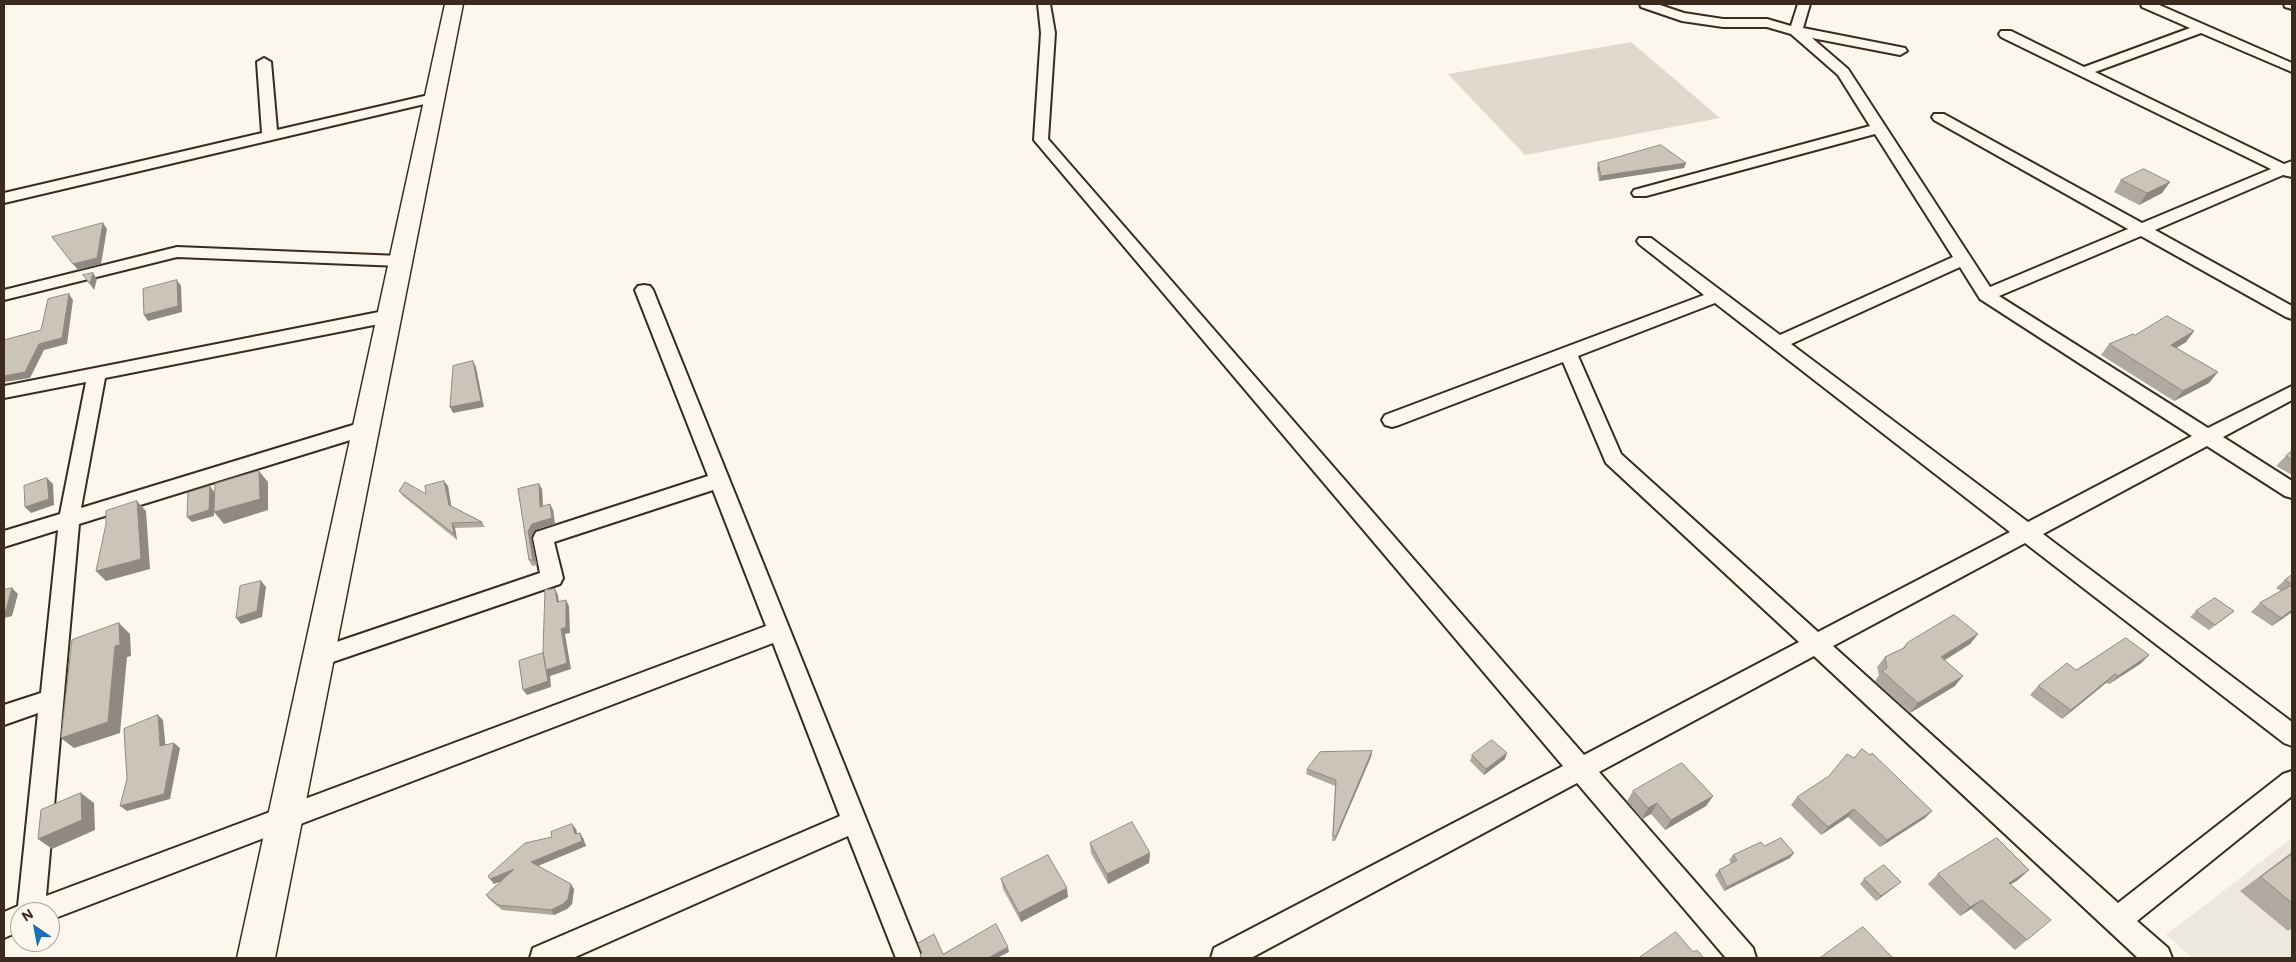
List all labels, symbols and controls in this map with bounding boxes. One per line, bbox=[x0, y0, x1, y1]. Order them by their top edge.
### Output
north arrow bbox=[10, 902, 60, 952]
text: N bbox=[17, 904, 37, 926]

